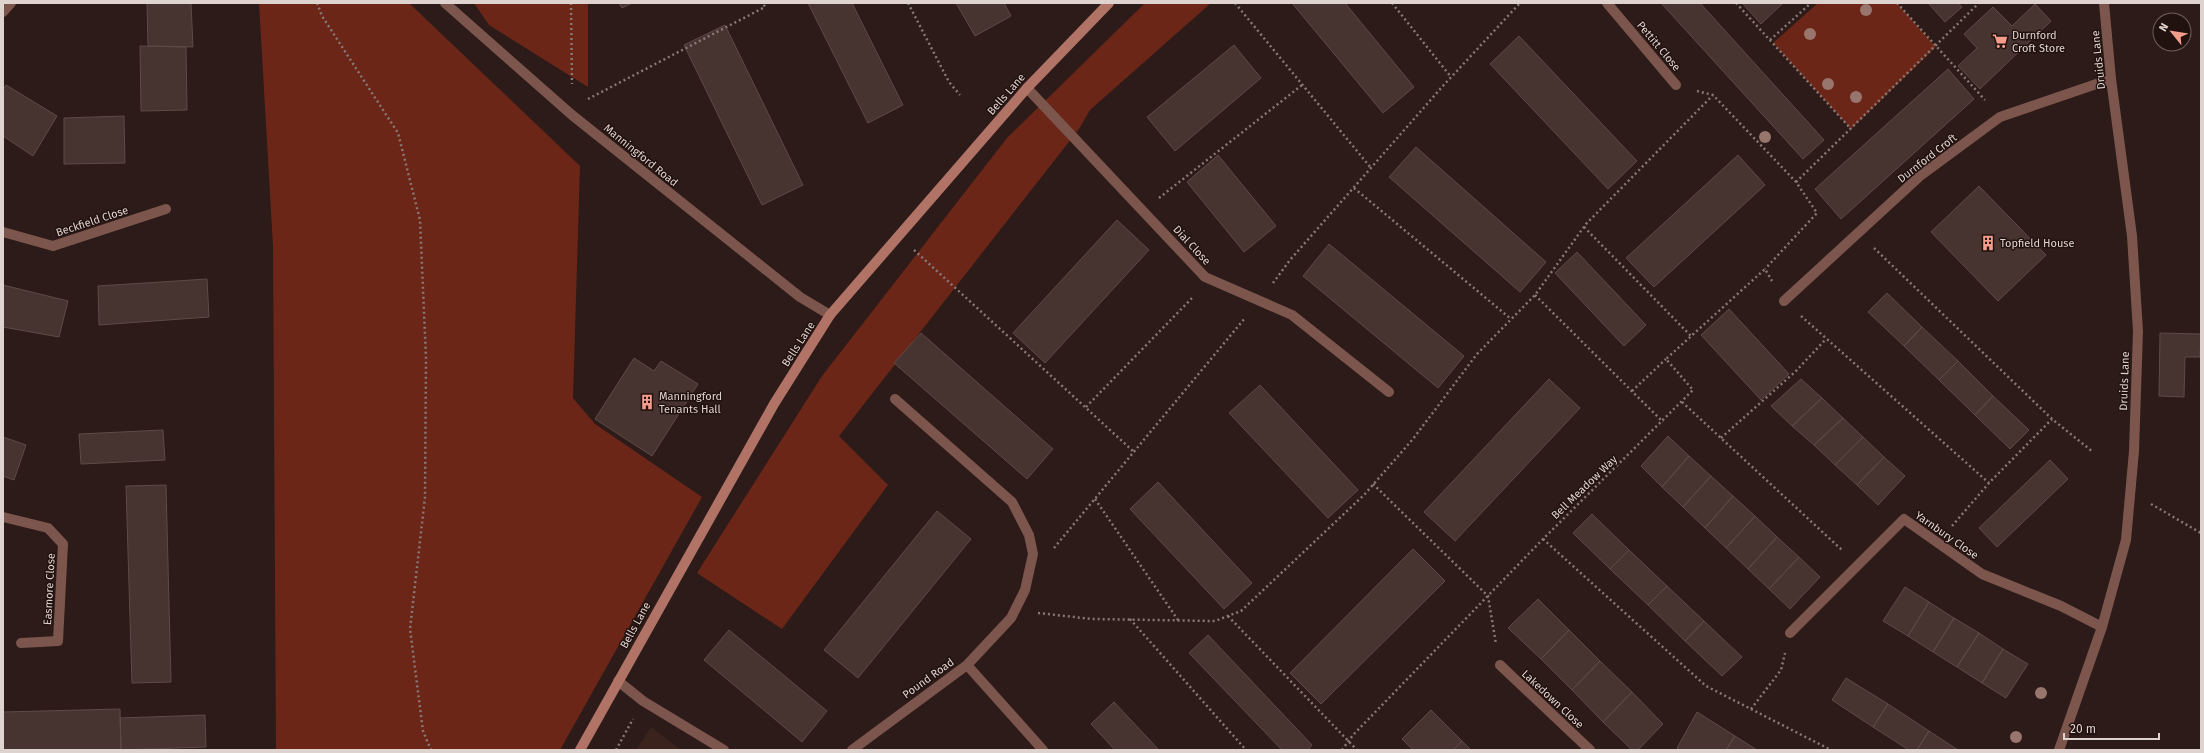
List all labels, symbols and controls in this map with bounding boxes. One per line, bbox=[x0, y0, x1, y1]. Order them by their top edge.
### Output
north arrow bbox=[2152, 12, 2192, 52]
street label: Pettitt Close bbox=[1634, 19, 1683, 74]
text: N bbox=[2156, 21, 2171, 34]
place label: Durnford Croft Store bbox=[2012, 29, 2065, 55]
street label: Druids Lane bbox=[2089, 30, 2108, 90]
supermarket icon: Durnford Croft Store bbox=[1991, 32, 2009, 50]
street label: Bells Lane bbox=[985, 71, 1028, 118]
street label: Manningford Road bbox=[601, 122, 680, 189]
street label: Durnford Croft bbox=[1895, 131, 1960, 186]
street label: Beckfield Close bbox=[54, 204, 130, 239]
street label: Dial Close bbox=[1170, 223, 1213, 268]
building icon: Topfield House bbox=[1979, 234, 1997, 252]
place label: Topfield House bbox=[2000, 237, 2074, 250]
street label: Bells Lane bbox=[779, 319, 818, 369]
street label: Druids Lane bbox=[2117, 351, 2132, 411]
place label: Manningford Tenants Hall bbox=[659, 390, 722, 416]
building icon: Manningford Tenants Hall bbox=[638, 393, 656, 411]
street label: Bell Meadow Way bbox=[1549, 452, 1620, 522]
street label: Yarnbury Close bbox=[1913, 509, 1981, 562]
street label: Easmore Close bbox=[41, 553, 58, 625]
street label: Bells Lane bbox=[617, 600, 653, 651]
street label: Pound Road bbox=[900, 655, 956, 701]
street label: Lakedown Close bbox=[1519, 667, 1586, 731]
scale bar bbox=[2064, 715, 2159, 741]
text: 20 m bbox=[2070, 722, 2096, 736]

